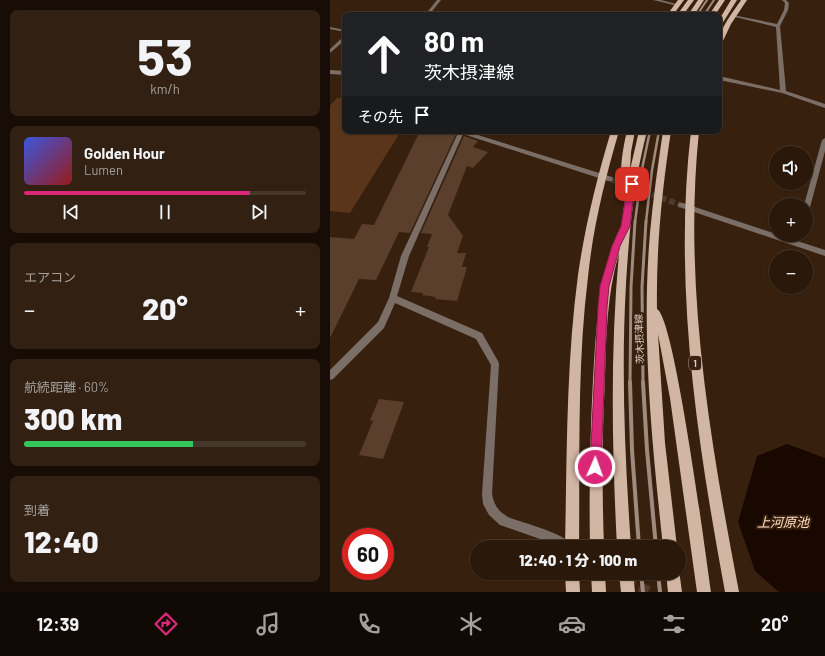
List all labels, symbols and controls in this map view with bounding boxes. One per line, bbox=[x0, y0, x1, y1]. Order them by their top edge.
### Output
text: 53 bbox=[137, 24, 193, 86]
text: 80 m bbox=[424, 24, 484, 58]
icon: ahead bbox=[358, 28, 410, 80]
text: 茨木摂津線 bbox=[424, 61, 514, 83]
text: km/h bbox=[150, 81, 180, 97]
icon: arrive bbox=[411, 104, 433, 126]
text: その先 bbox=[358, 107, 403, 125]
text: Golden Hour bbox=[84, 144, 165, 162]
map controls bbox=[769, 146, 813, 294]
button: sound bbox=[769, 146, 813, 190]
text: Lumen bbox=[84, 162, 123, 178]
pin bbox=[615, 167, 649, 201]
icon: arrive bbox=[621, 173, 643, 195]
button: + bbox=[769, 198, 813, 242]
icon: previous bbox=[60, 201, 82, 223]
icon: pause bbox=[154, 201, 176, 223]
icon: next bbox=[248, 201, 270, 223]
button: − bbox=[769, 250, 813, 294]
text: エアコン bbox=[24, 269, 76, 285]
text: 20° bbox=[142, 290, 188, 326]
text: − bbox=[24, 296, 35, 322]
text: + bbox=[295, 296, 306, 322]
street label: 茨木摂津線 bbox=[632, 314, 646, 364]
road number: 1 bbox=[689, 356, 701, 370]
text: 航続距離 · 60% bbox=[24, 379, 109, 395]
text: 300 km bbox=[24, 400, 122, 436]
position arrow bbox=[574, 446, 616, 488]
text: 到着 bbox=[24, 502, 50, 518]
water label: 上河原池 bbox=[757, 514, 811, 530]
text: 12:40 bbox=[24, 523, 99, 559]
speed limit sign: 60 bbox=[342, 528, 394, 580]
text: 12:40 · 1 分 · 100 m bbox=[519, 551, 637, 569]
icon: directions bbox=[152, 610, 180, 638]
icon: music bbox=[254, 610, 282, 638]
icon: phone bbox=[355, 610, 383, 638]
icon: climate bbox=[457, 610, 485, 638]
icon: car bbox=[558, 610, 586, 638]
icon: filters bbox=[660, 610, 688, 638]
text: 12:39 bbox=[37, 613, 79, 635]
text: 20° bbox=[761, 613, 788, 635]

